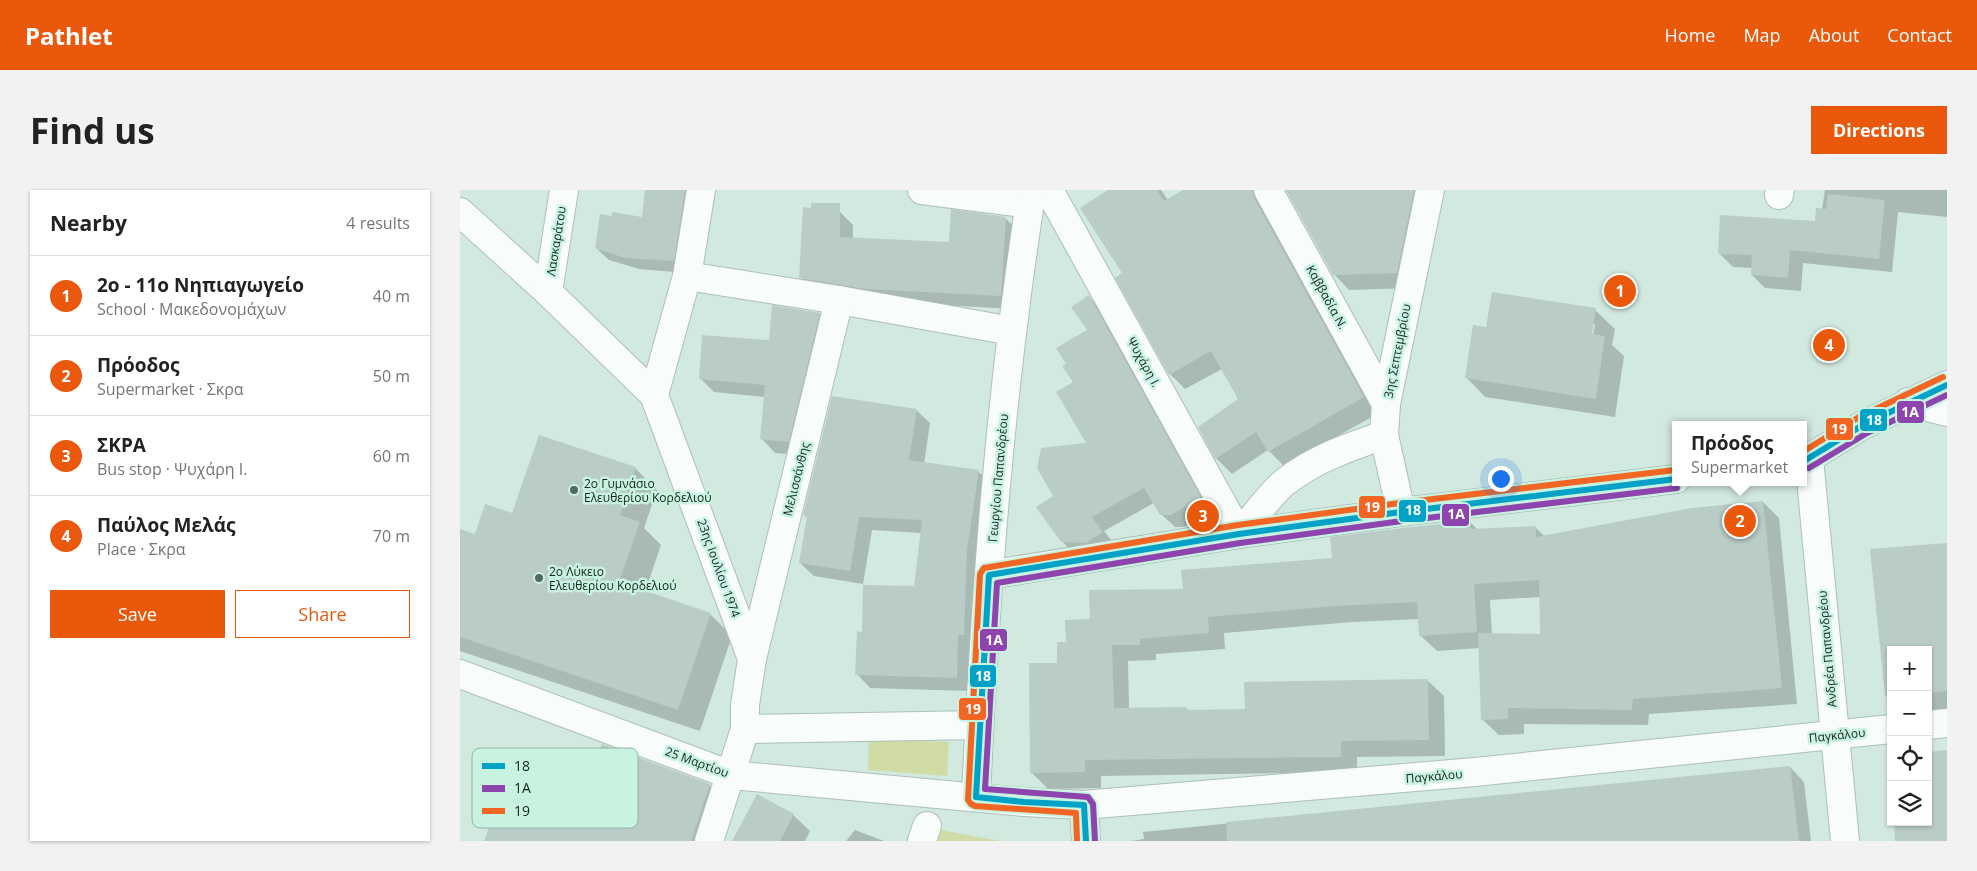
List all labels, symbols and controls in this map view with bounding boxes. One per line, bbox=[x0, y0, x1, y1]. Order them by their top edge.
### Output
text: Pathlet bbox=[25, 19, 113, 52]
text: Home bbox=[1665, 23, 1715, 47]
text: Map bbox=[1743, 23, 1781, 47]
text: About bbox=[1809, 23, 1859, 47]
text: Contact bbox=[1887, 23, 1952, 47]
button: Directions bbox=[1811, 106, 1947, 154]
text: Find us bbox=[30, 107, 155, 154]
street label: Λασκαράτου bbox=[542, 205, 570, 277]
text: Nearby bbox=[50, 209, 127, 237]
text: 4 results bbox=[346, 212, 410, 234]
street label: Καββαδία Ν. bbox=[1302, 262, 1352, 332]
text: 2ο - 11ο Νηπιαγωγείο bbox=[97, 272, 304, 298]
pin: 1 bbox=[1604, 272, 1636, 310]
text: 1 bbox=[61, 285, 71, 307]
text: 40 m bbox=[373, 285, 410, 307]
text: School · Μακεδονομάχων bbox=[97, 298, 286, 320]
street label: 3ης Σεπτεμβρίου bbox=[1380, 302, 1414, 400]
pin: 4 bbox=[1813, 326, 1845, 364]
street label: Ψυχάρη Ι. bbox=[1123, 334, 1165, 390]
text: Πρόοδος bbox=[97, 352, 179, 378]
text: 2 bbox=[61, 365, 71, 387]
text: 50 m bbox=[373, 365, 410, 387]
text: Supermarket · Σκρα bbox=[97, 378, 244, 400]
line badge: 1Α bbox=[1896, 400, 1925, 424]
text: 1Α bbox=[1901, 402, 1919, 421]
line badge: 18 bbox=[1859, 408, 1888, 432]
text: 18 bbox=[1866, 410, 1882, 429]
street label: Γεωργίου Παπανδρέου bbox=[984, 413, 1012, 543]
line badge: 19 bbox=[1825, 417, 1854, 441]
text: 19 bbox=[1831, 419, 1847, 438]
popup bbox=[1672, 421, 1807, 486]
text: Πρόοδος bbox=[1691, 430, 1773, 456]
text: ΣΚΡΑ bbox=[97, 432, 146, 458]
street label: Μελισσάνθης bbox=[779, 440, 813, 518]
text: 3 bbox=[61, 445, 71, 467]
text: 60 m bbox=[373, 445, 410, 467]
text: Supermarket bbox=[1691, 456, 1788, 478]
text: Bus stop · Ψυχάρη Ι. bbox=[97, 458, 247, 480]
your location bbox=[1488, 466, 1514, 492]
place label: 2ο Γυμνάσιο Ελευθερίου Κορδελιού bbox=[584, 475, 712, 506]
marker: 2ο Γυμνάσιο Ελευθερίου Κορδελιού bbox=[568, 484, 580, 496]
line badge: 19 bbox=[1358, 495, 1386, 519]
pin: 3 bbox=[1187, 497, 1219, 535]
text: 19 bbox=[1364, 497, 1380, 516]
line badge: 18 bbox=[1398, 499, 1427, 523]
text: 18 bbox=[1405, 500, 1421, 519]
pin: 2 bbox=[1724, 502, 1756, 540]
line badge: 1Α bbox=[1441, 503, 1470, 527]
text: 1Α bbox=[1447, 504, 1465, 523]
text: Παύλος Μελάς bbox=[97, 512, 235, 538]
street label: 23ης Ιουλίου 1974 bbox=[693, 516, 745, 620]
text: 4 bbox=[61, 525, 71, 547]
text: 70 m bbox=[373, 525, 410, 547]
text: Place · Σκρα bbox=[97, 538, 186, 560]
place label: 2ο Λύκειο Ελευθερίου Κορδελιού bbox=[549, 563, 677, 594]
marker: 2ο Λύκειο Ελευθερίου Κορδελιού bbox=[533, 572, 545, 584]
button: Save bbox=[50, 590, 225, 638]
button: Share bbox=[235, 590, 410, 638]
street label: Ανδρέα Παπανδρέου bbox=[1813, 590, 1841, 708]
line badge: 1Α bbox=[979, 628, 1008, 652]
text: 1Α bbox=[985, 630, 1003, 649]
map controls bbox=[1887, 646, 1932, 826]
button: + bbox=[1887, 646, 1932, 691]
line badge: 18 bbox=[969, 664, 997, 688]
text: 18 bbox=[975, 666, 991, 685]
button: − bbox=[1887, 691, 1932, 736]
line badge: 19 bbox=[958, 697, 987, 721]
text: 19 bbox=[965, 699, 981, 718]
street label: Παγκάλου bbox=[1808, 724, 1866, 746]
button: locate bbox=[1887, 736, 1932, 781]
street label: 25 Μαρτίου bbox=[663, 743, 731, 781]
legend bbox=[472, 748, 638, 828]
text: 18 bbox=[514, 756, 530, 775]
street label: Παγκάλου bbox=[1405, 765, 1463, 787]
text: 1Α bbox=[514, 778, 531, 797]
button: layers bbox=[1887, 781, 1932, 826]
text: 19 bbox=[514, 801, 530, 820]

